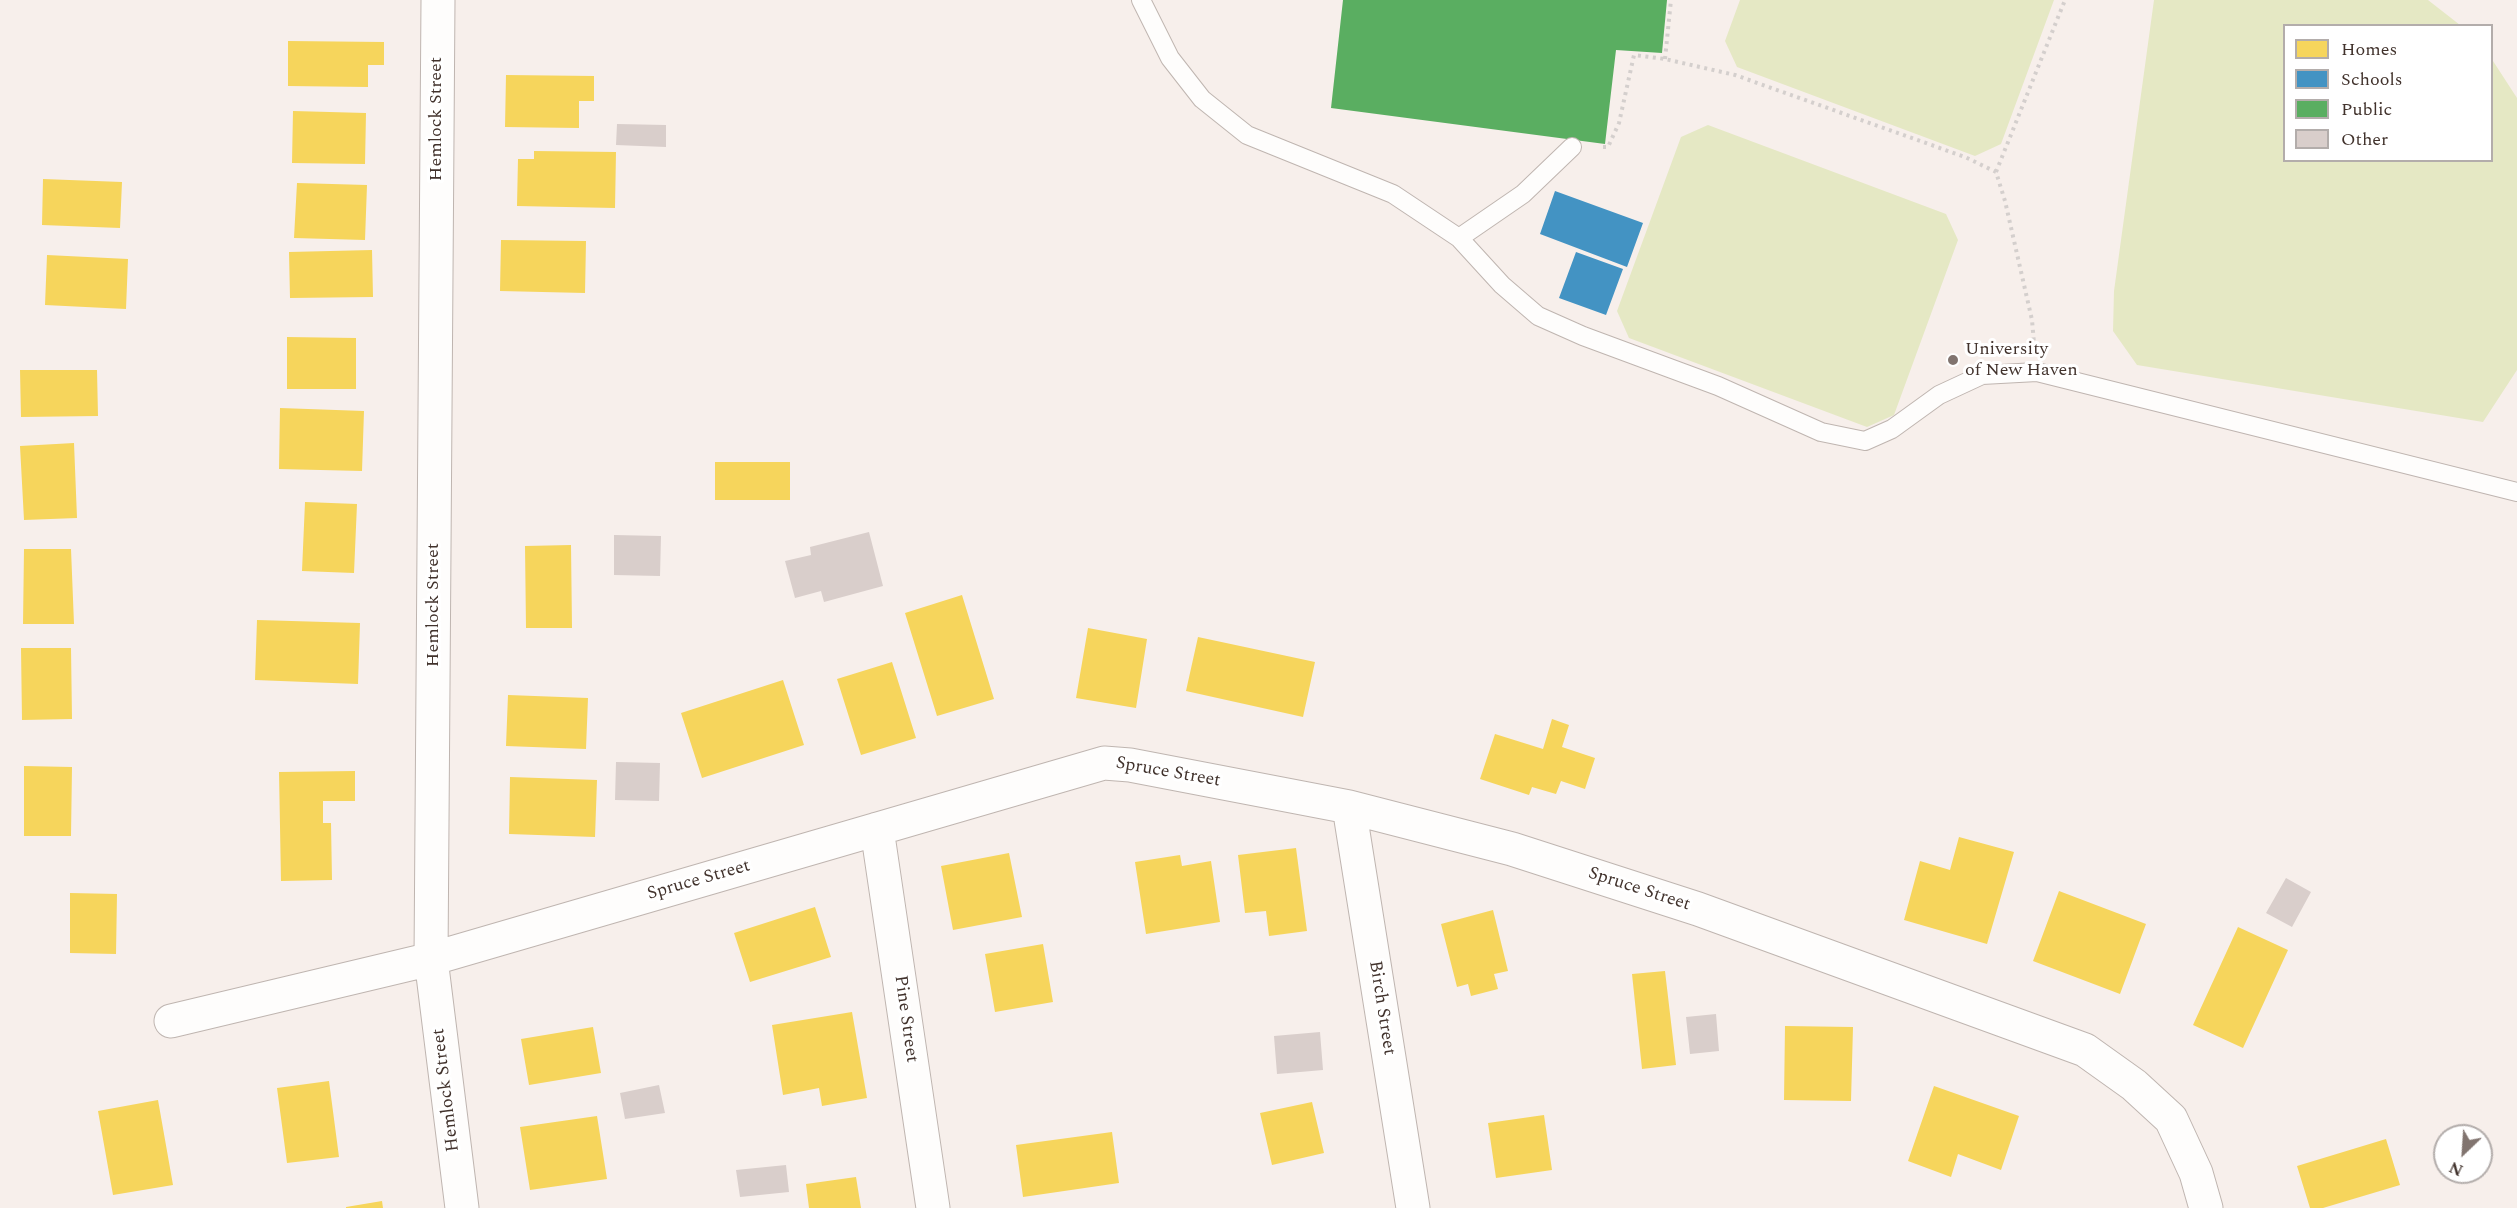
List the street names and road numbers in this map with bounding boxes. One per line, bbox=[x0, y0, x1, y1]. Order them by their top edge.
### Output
street label: Hemlock Street bbox=[426, 57, 448, 181]
street label: Hemlock Street bbox=[423, 543, 445, 667]
street label: Spruce Street bbox=[1114, 753, 1222, 793]
street label: Spruce Street bbox=[645, 856, 753, 906]
street label: Spruce Street bbox=[1585, 863, 1693, 917]
street label: Birch Street bbox=[1363, 959, 1399, 1057]
street label: Pine Street bbox=[888, 974, 922, 1064]
street label: Hemlock Street bbox=[429, 1027, 465, 1153]

